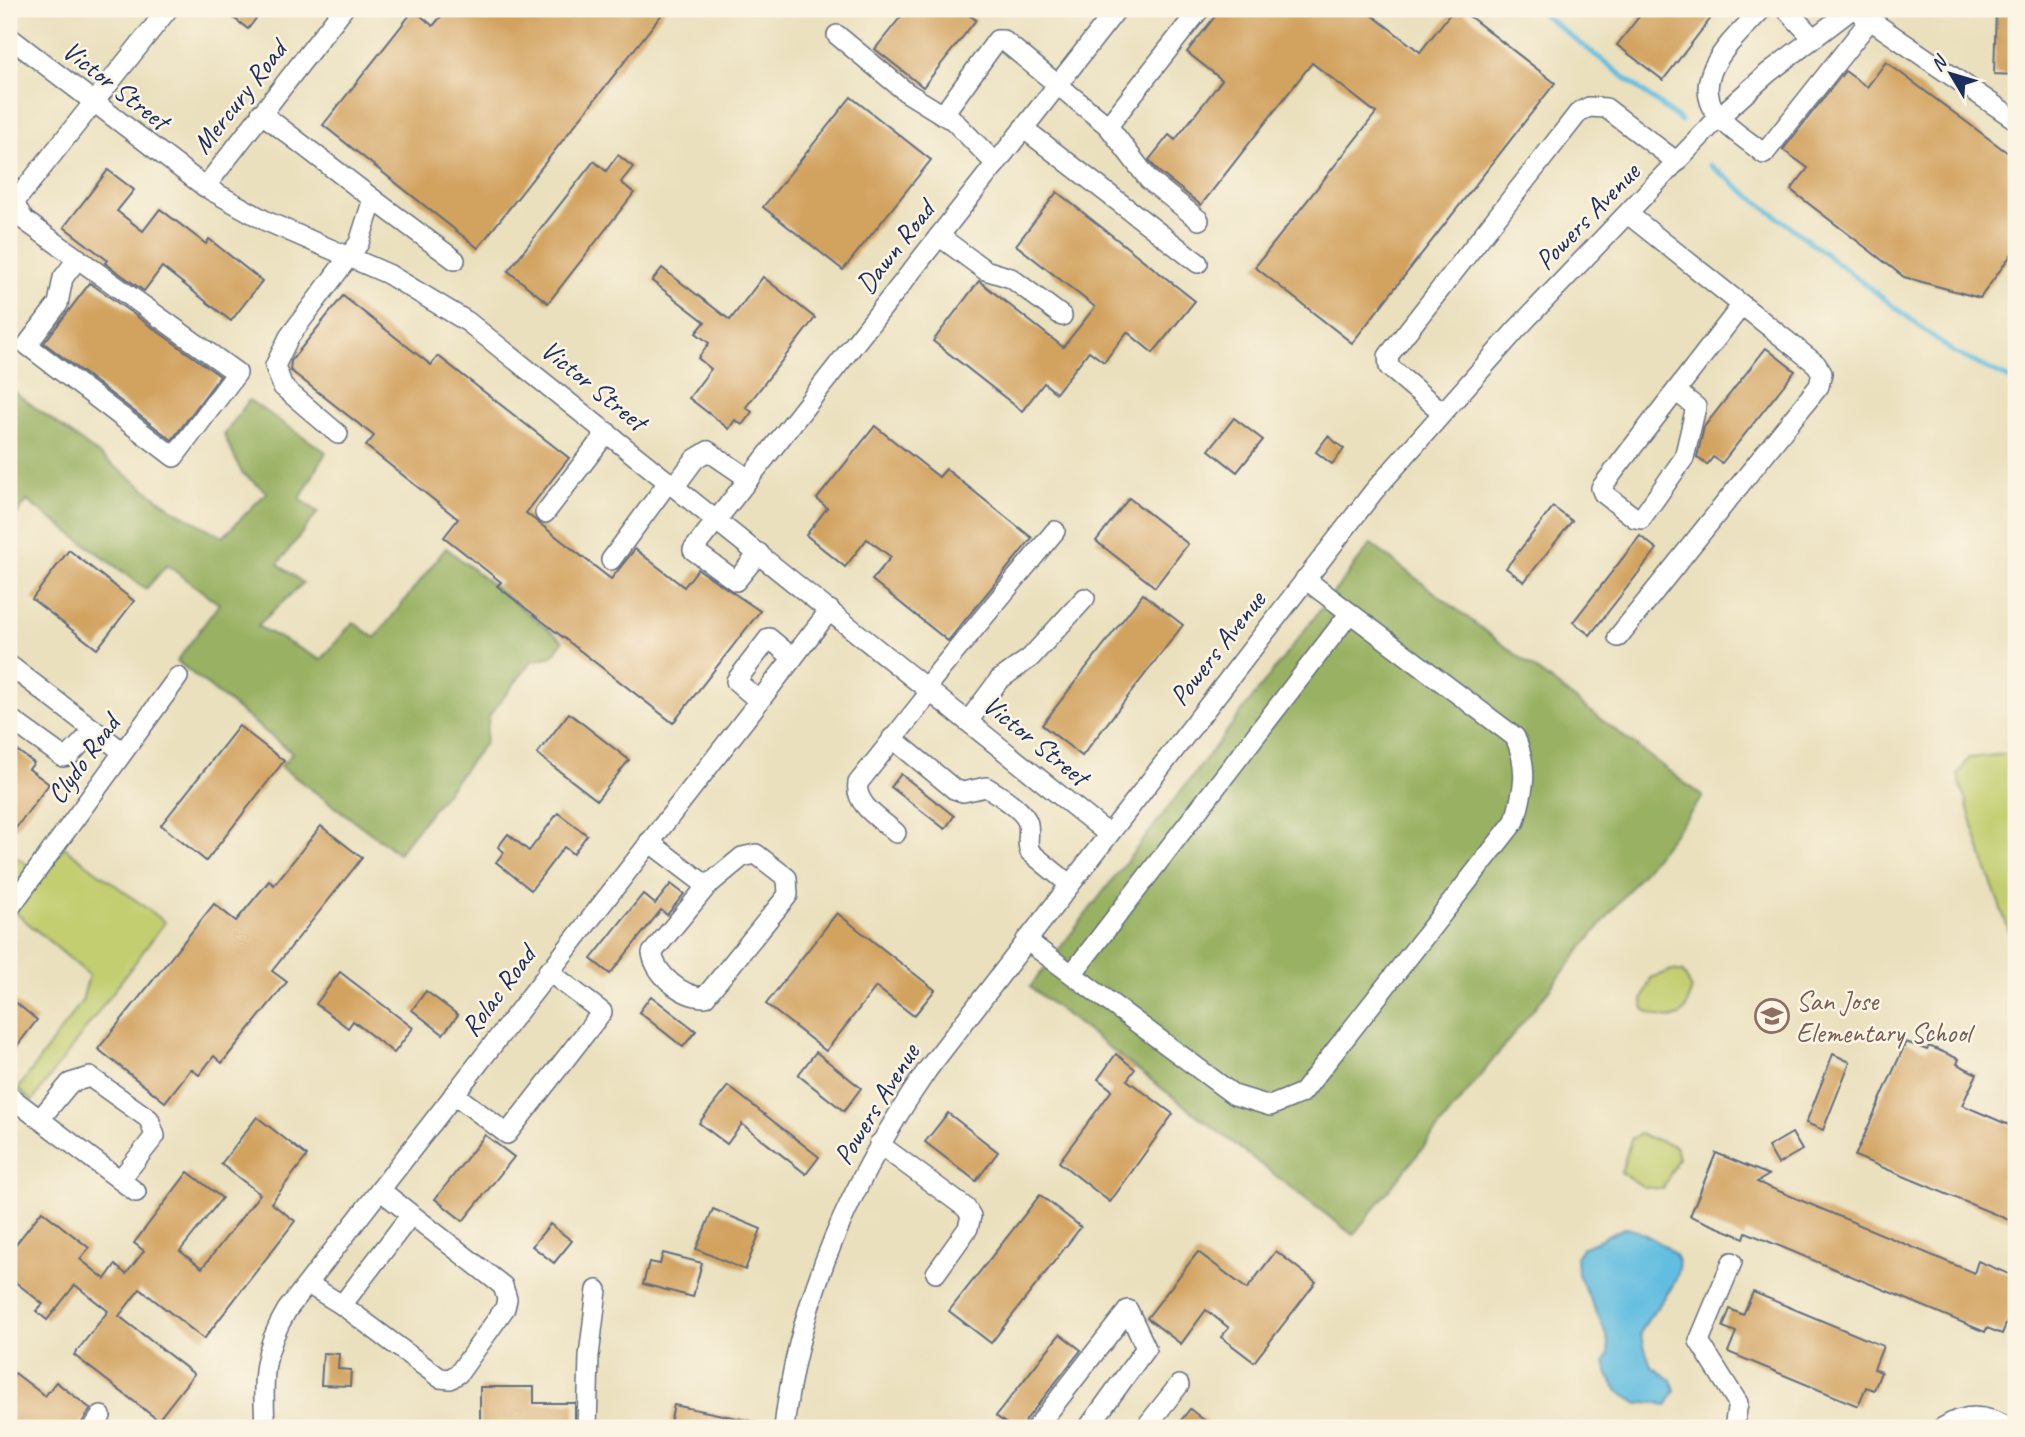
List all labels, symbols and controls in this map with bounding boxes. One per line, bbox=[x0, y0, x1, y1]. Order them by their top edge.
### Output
street label: Mercury Road bbox=[184, 30, 296, 161]
street label: Victor Street bbox=[56, 32, 179, 140]
north arrow bbox=[1916, 38, 1986, 108]
text: N bbox=[1925, 50, 1953, 76]
street label: Powers Avenue bbox=[1527, 154, 1648, 277]
street label: Dawn Road bbox=[848, 190, 945, 300]
street label: Victor Street bbox=[534, 332, 657, 441]
street label: Powers Avenue bbox=[1161, 582, 1274, 712]
street label: Victor Street bbox=[976, 687, 1099, 796]
street label: Clydo Road bbox=[39, 704, 129, 810]
street label: Rolac Road bbox=[453, 936, 546, 1043]
place label: San Jose Elementary School bbox=[1796, 983, 1976, 1050]
school or university icon: San Jose Elementary School bbox=[1753, 997, 1791, 1035]
street label: Powers Avenue bbox=[825, 1035, 928, 1171]

